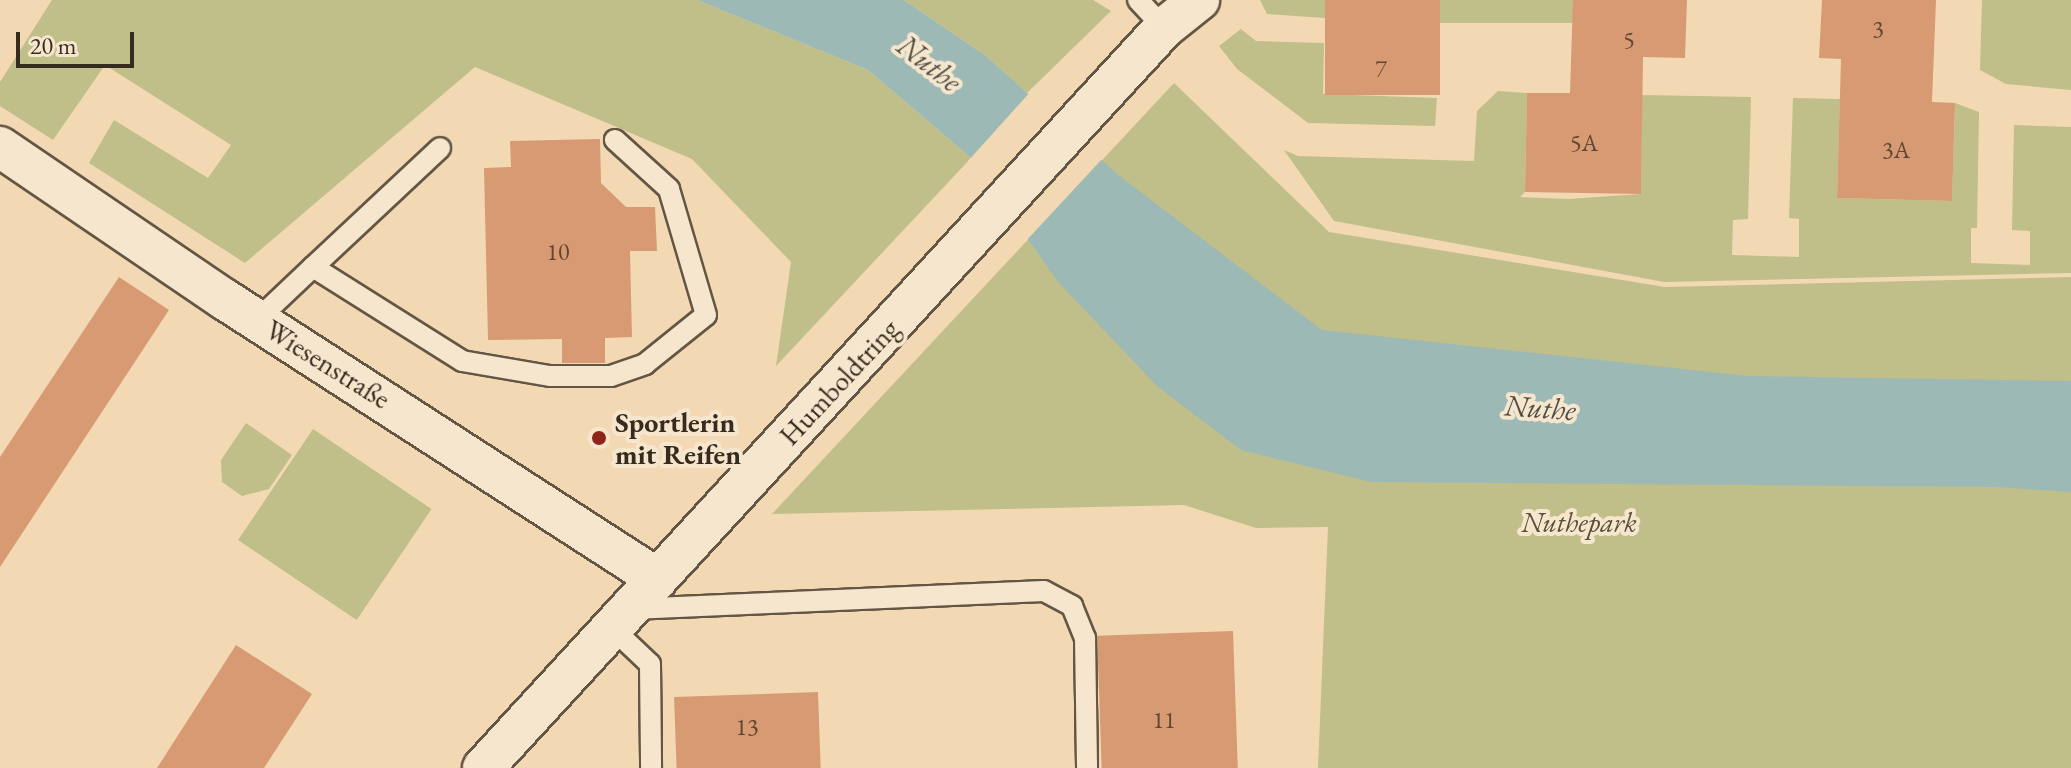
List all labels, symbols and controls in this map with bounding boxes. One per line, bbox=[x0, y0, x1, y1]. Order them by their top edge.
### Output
house number: 3 bbox=[1872, 15, 1884, 43]
scale bar bbox=[20, 16, 138, 66]
house number: 5 bbox=[1623, 26, 1635, 54]
water label: Nuthe bbox=[890, 28, 968, 100]
text: 20 m bbox=[30, 30, 77, 61]
house number: 7 bbox=[1375, 55, 1387, 83]
house number: 5A bbox=[1570, 129, 1598, 157]
house number: 3A bbox=[1882, 136, 1910, 164]
house number: 10 bbox=[546, 238, 570, 266]
street label: Wiesenstraße bbox=[259, 312, 397, 416]
street label: Humboldtring bbox=[772, 312, 906, 452]
water label: Nuthe bbox=[1503, 388, 1577, 428]
place label: Sportlerin mit Reifen bbox=[615, 405, 741, 471]
marker: Sportlerin mit Reifen bbox=[590, 429, 608, 447]
park label: Nuthepark bbox=[1521, 505, 1637, 539]
house number: 11 bbox=[1152, 706, 1176, 734]
house number: 13 bbox=[735, 713, 759, 741]

